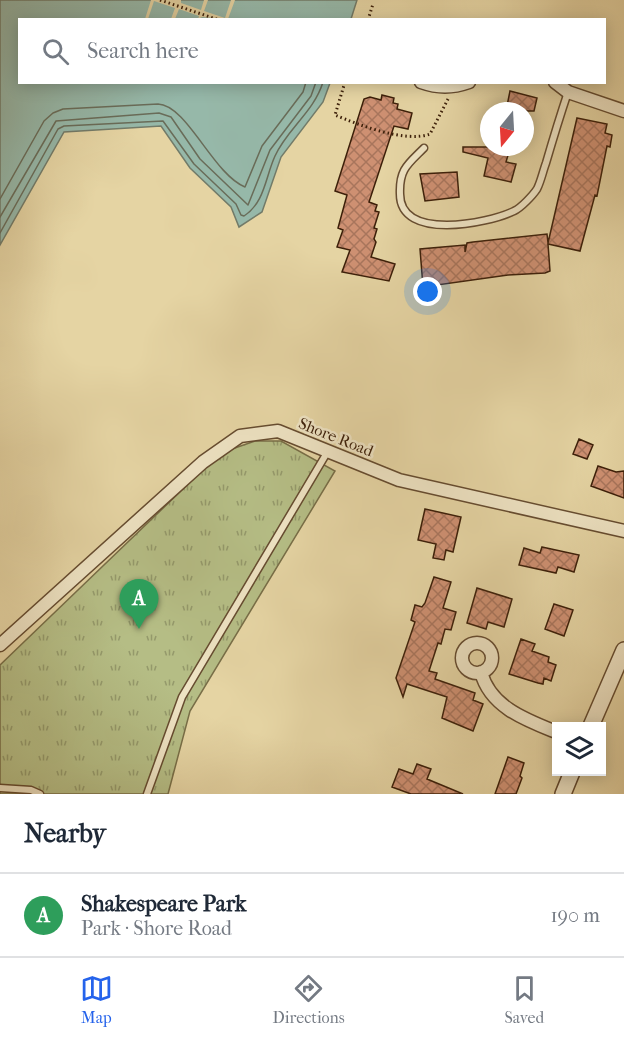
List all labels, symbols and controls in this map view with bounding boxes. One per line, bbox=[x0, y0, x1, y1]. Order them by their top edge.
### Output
search box bbox=[18, 18, 606, 84]
icon: search bbox=[39, 35, 72, 68]
text: Search here bbox=[87, 38, 199, 64]
north arrow bbox=[480, 102, 534, 156]
your location bbox=[413, 277, 442, 306]
street label: Shore Road bbox=[296, 413, 376, 461]
pin: A bbox=[120, 580, 158, 629]
map controls bbox=[552, 722, 606, 776]
button: layers bbox=[552, 722, 606, 776]
text: Nearby bbox=[24, 818, 106, 849]
text: Shakespeare Park bbox=[81, 891, 246, 917]
text: A bbox=[37, 904, 50, 927]
text: 190 m bbox=[550, 904, 600, 927]
text: Park · Shore Road bbox=[81, 917, 232, 940]
tab: Map bbox=[80, 972, 113, 1027]
tab: Directions bbox=[273, 972, 345, 1027]
tab: Saved bbox=[504, 972, 544, 1027]

